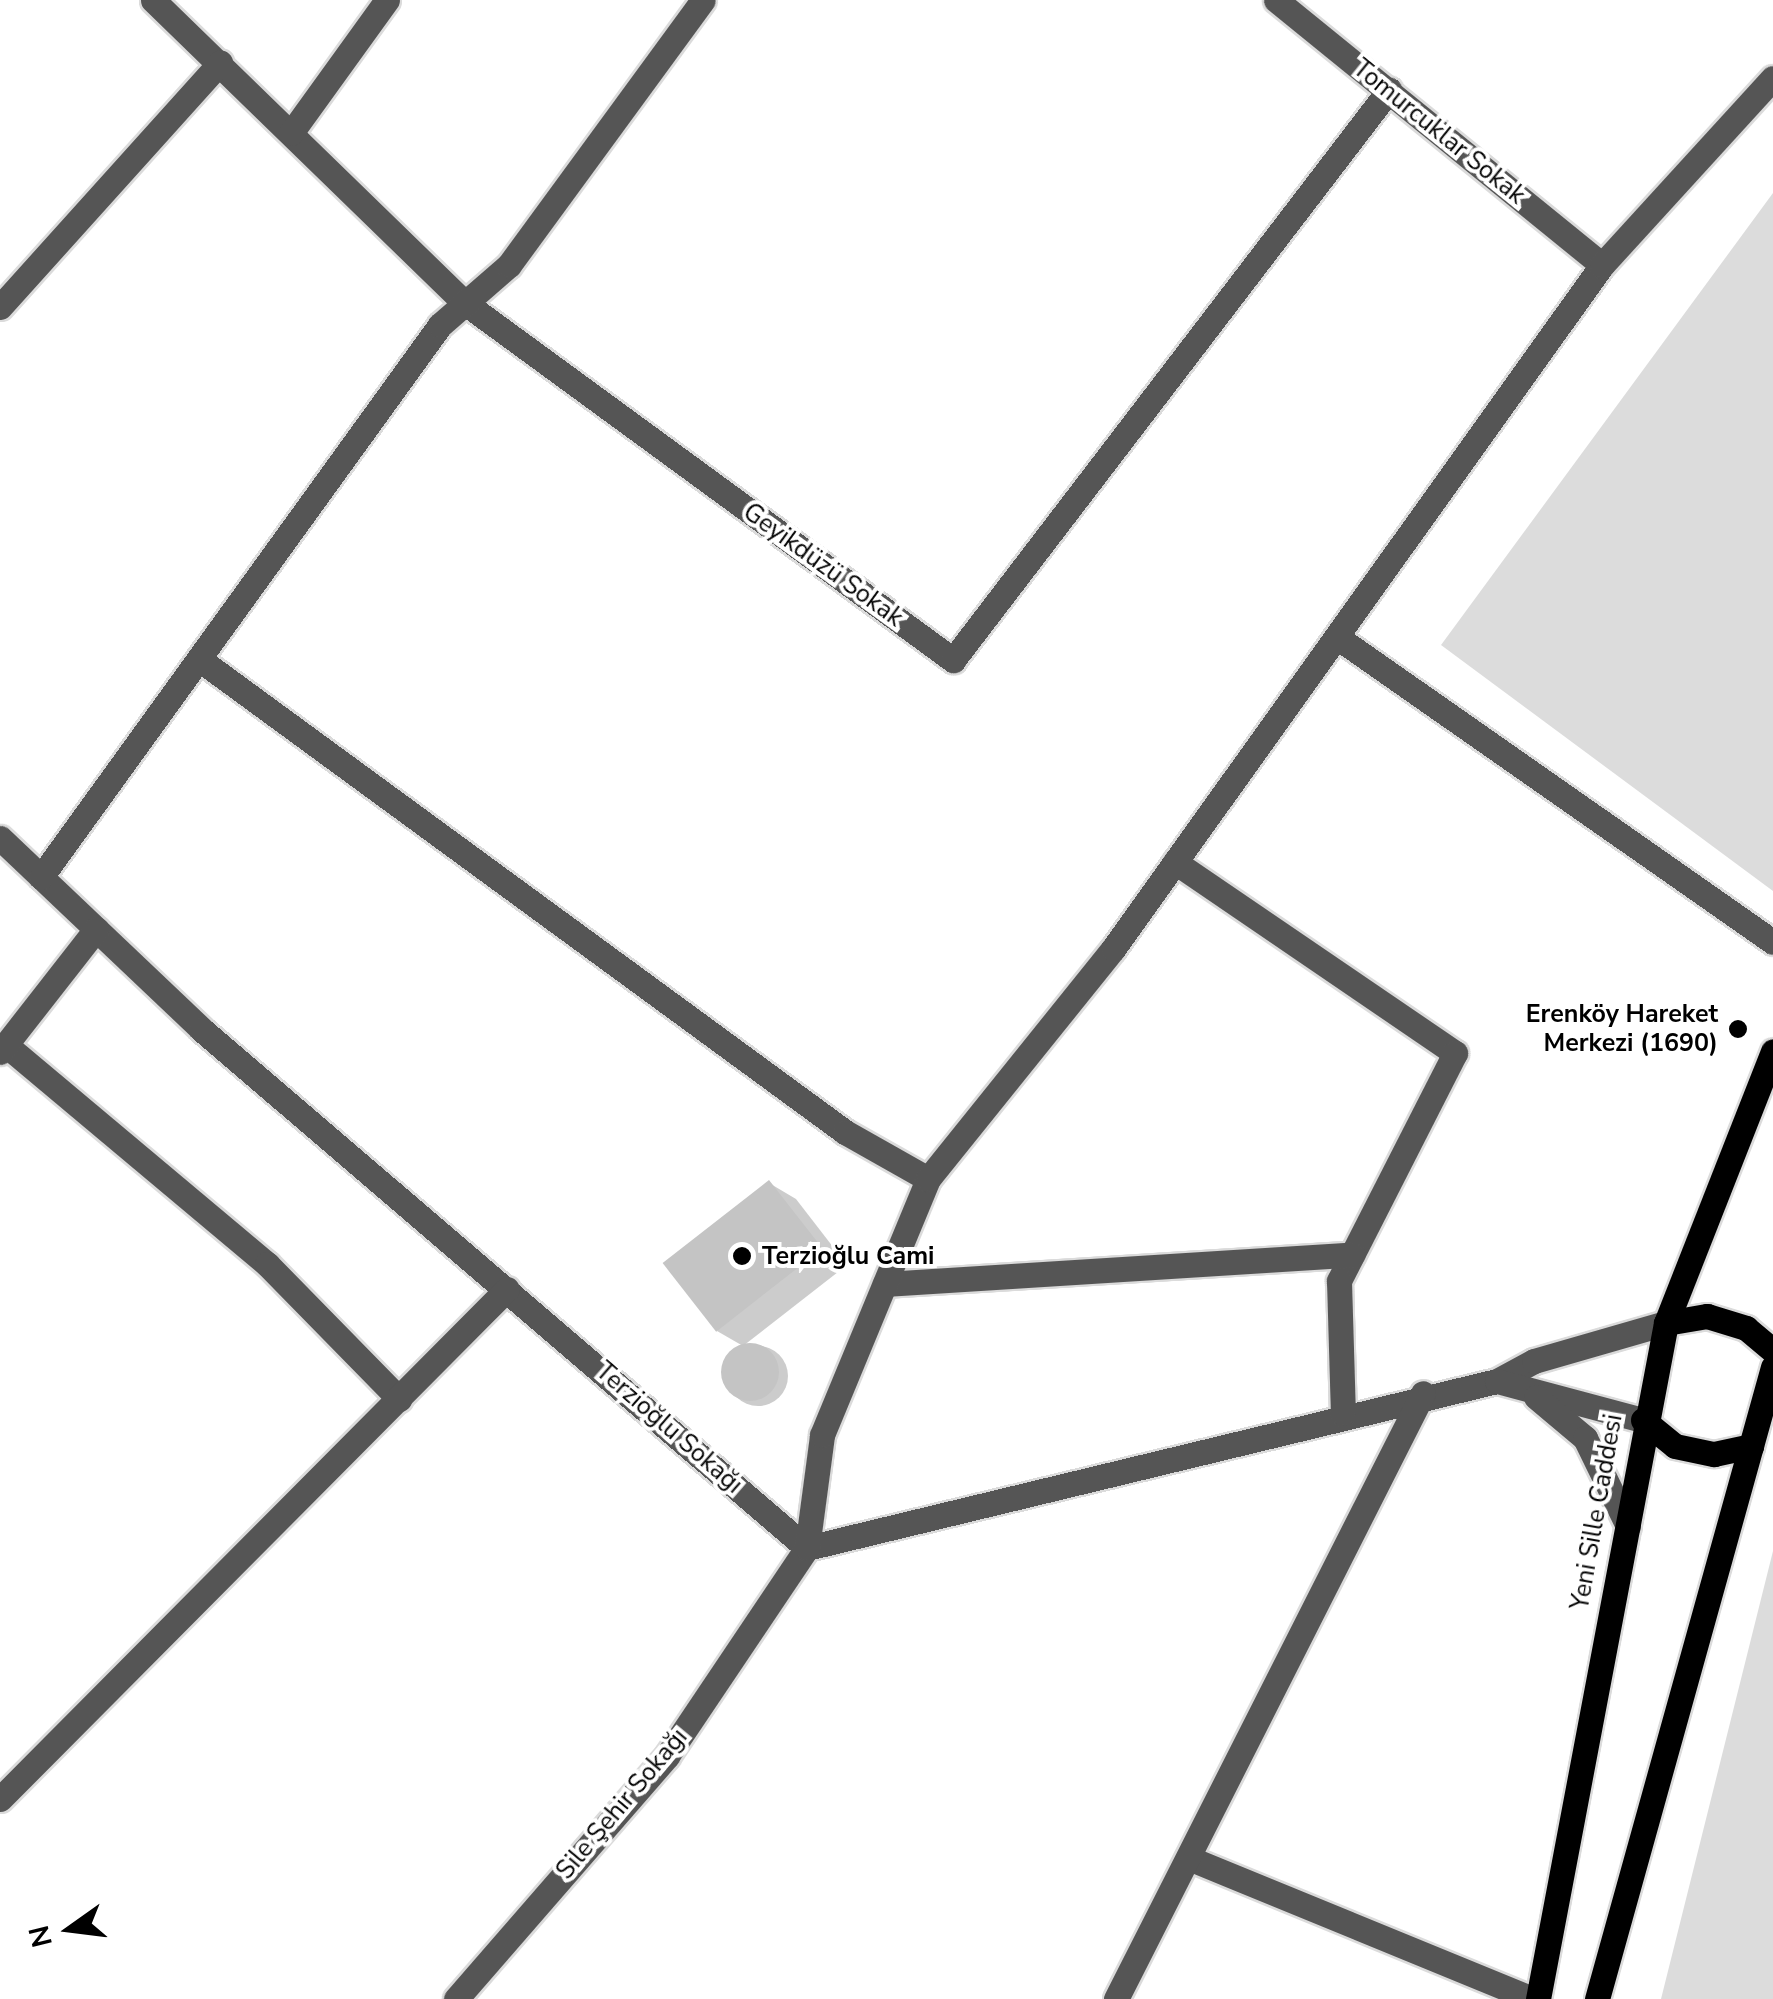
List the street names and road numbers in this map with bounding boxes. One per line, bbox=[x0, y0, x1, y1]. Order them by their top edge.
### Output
street label: Tomurcuklar Sokak bbox=[1347, 53, 1531, 211]
street label: Geyikdüzü Sokak bbox=[737, 497, 909, 633]
street label: Terzioğlu Sokağı bbox=[590, 1356, 748, 1500]
street label: Yeni Sille Caddesi bbox=[1565, 1412, 1629, 1612]
street label: Sile Şehir Sokağı bbox=[550, 1723, 694, 1885]

